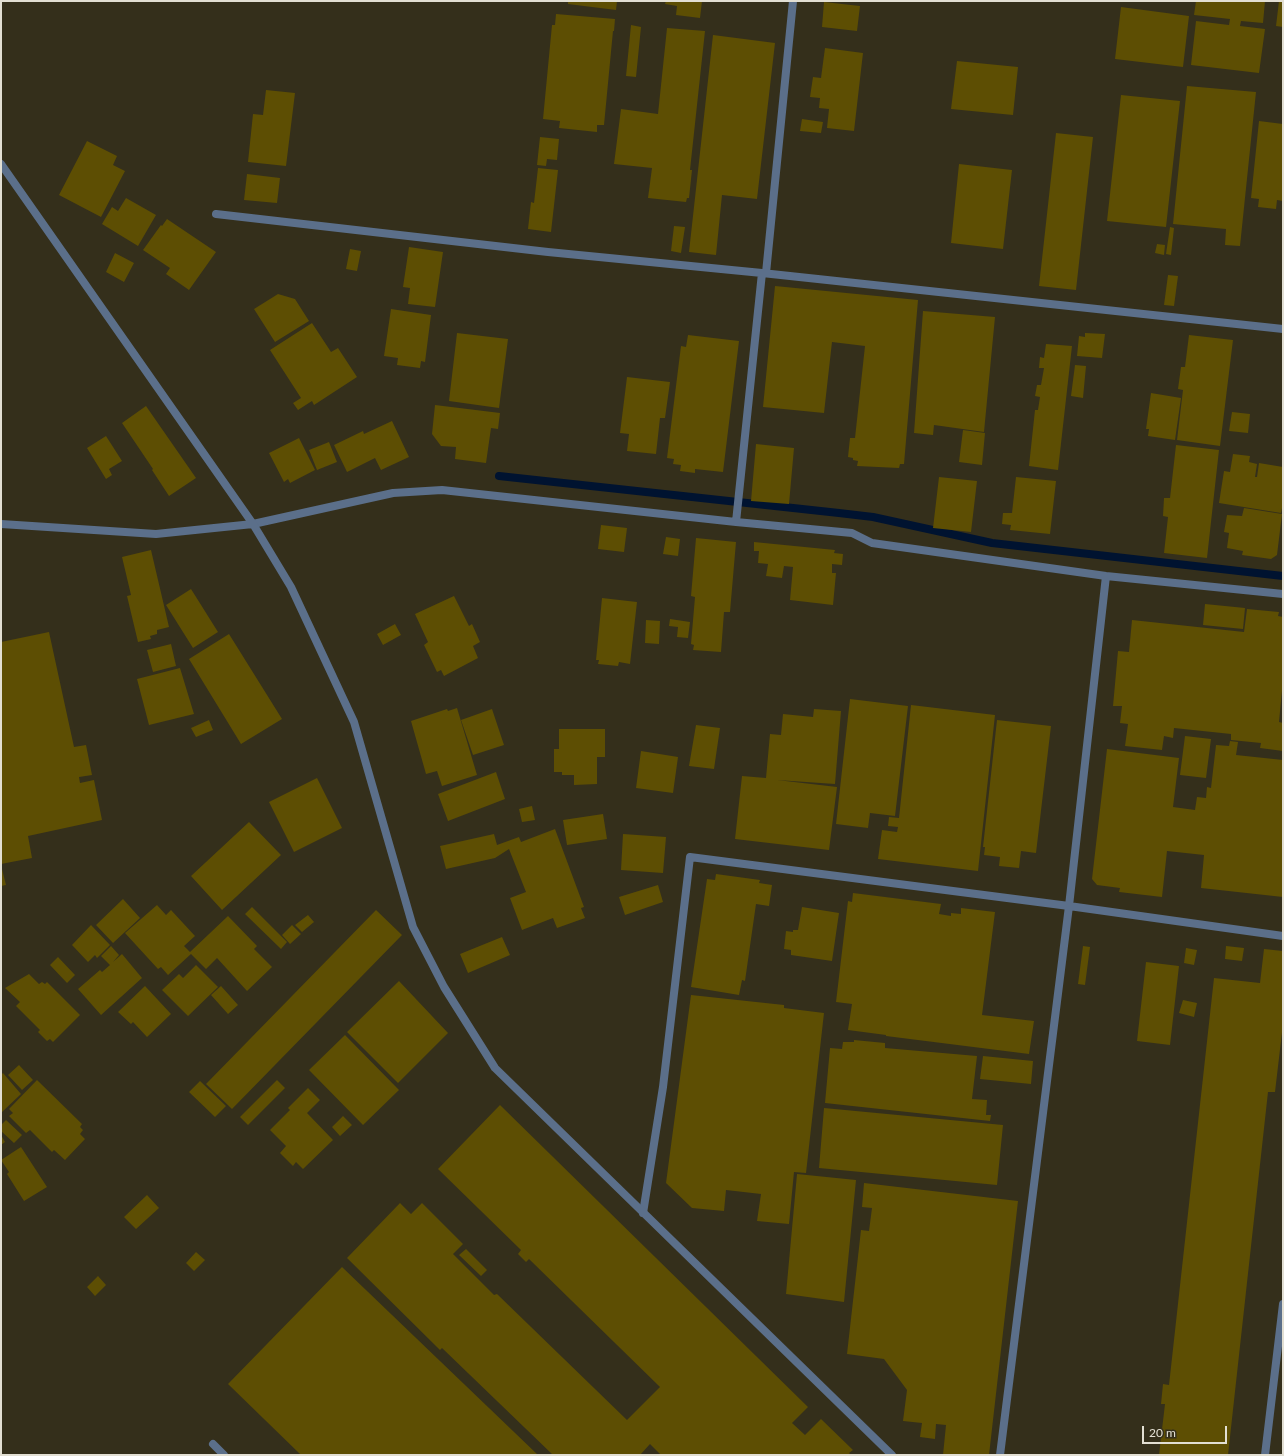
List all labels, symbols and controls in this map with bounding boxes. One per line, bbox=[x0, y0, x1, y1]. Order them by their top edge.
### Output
scale bar bbox=[1144, 1418, 1229, 1444]
text: 20 m bbox=[1149, 1425, 1176, 1440]

